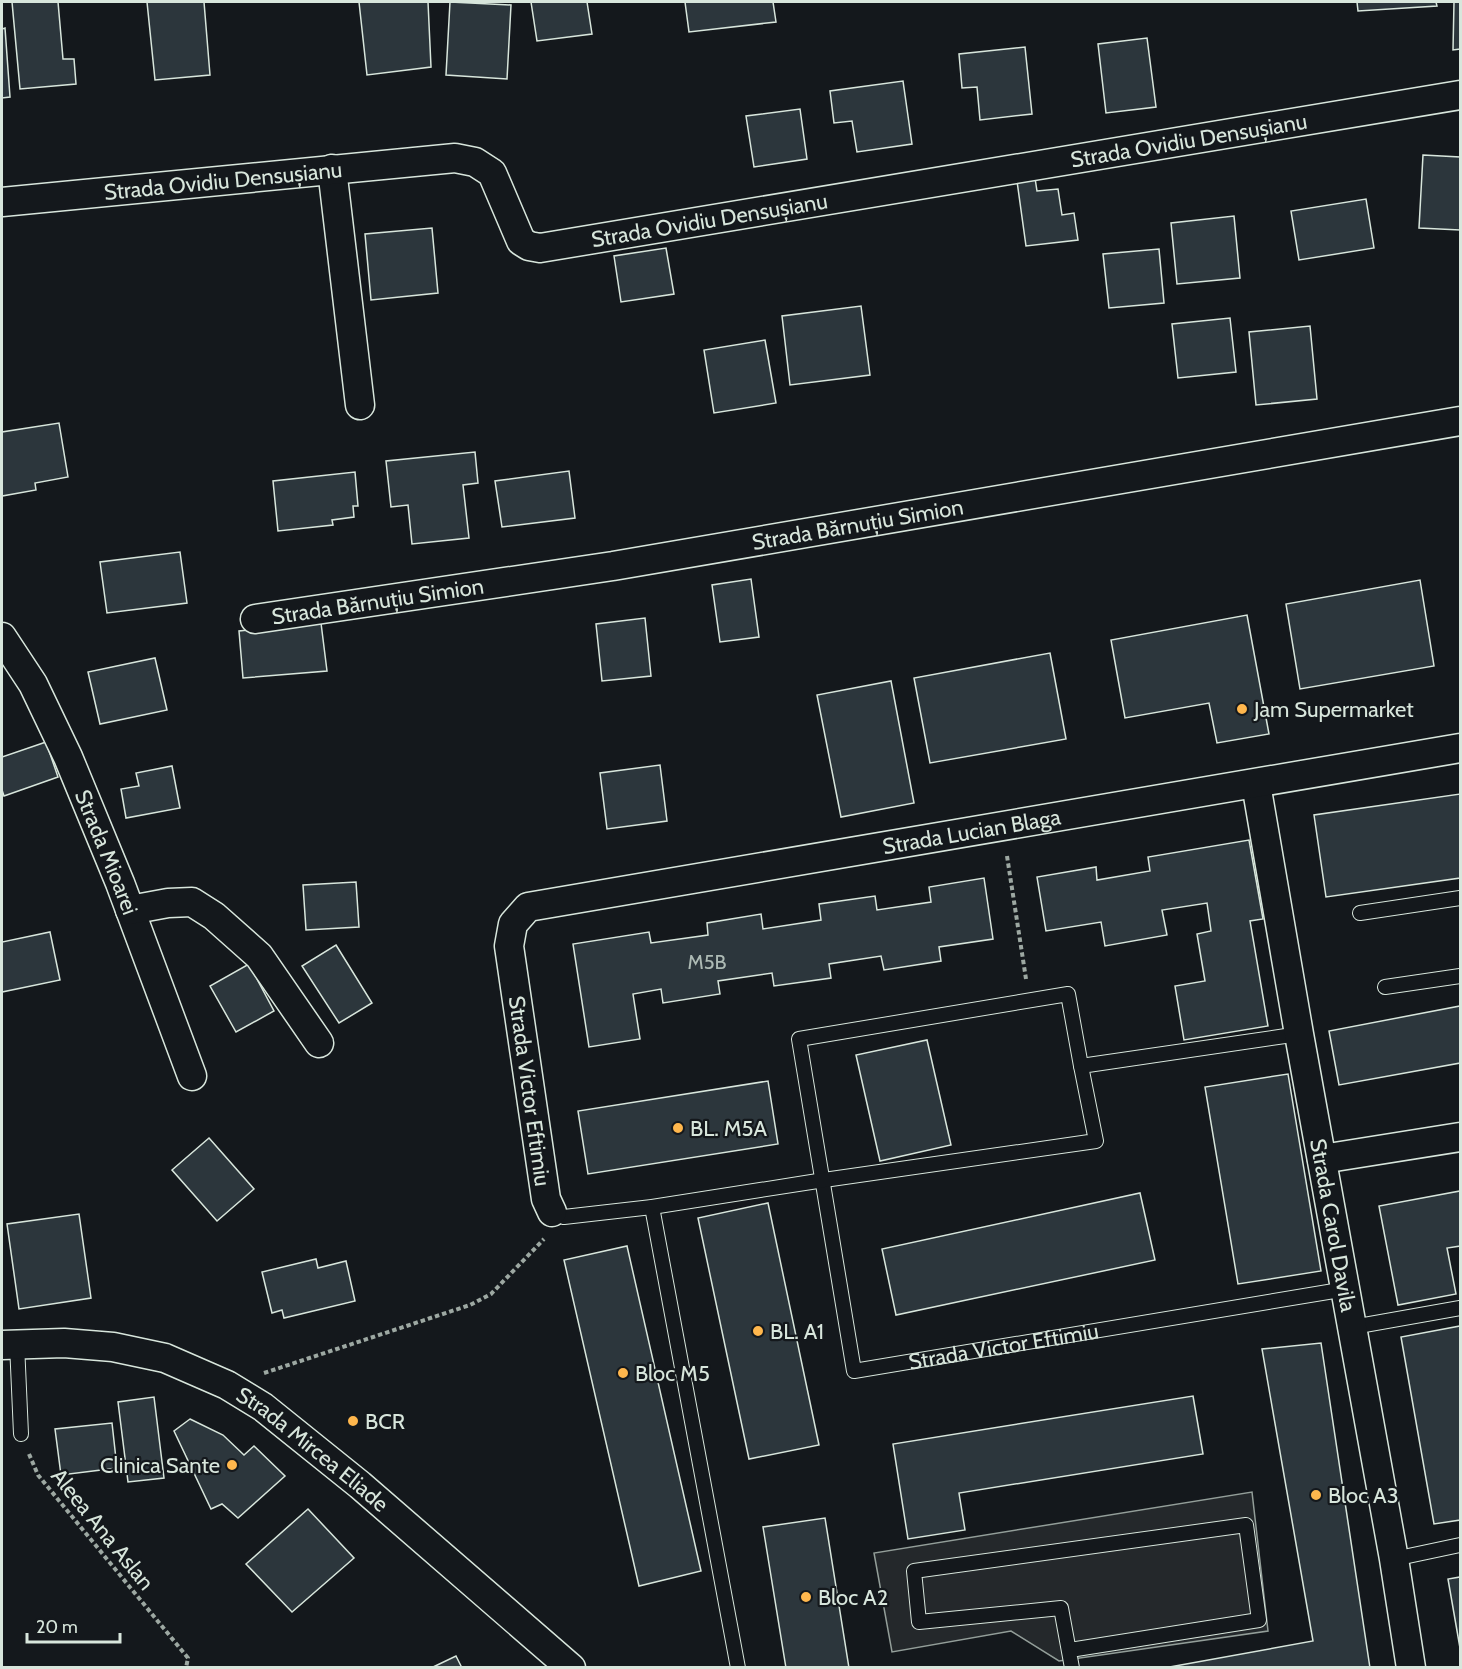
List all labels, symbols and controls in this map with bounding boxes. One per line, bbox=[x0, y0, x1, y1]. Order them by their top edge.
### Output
street label: Strada Ovidiu Densușianu bbox=[1069, 108, 1309, 174]
street label: Strada Ovidiu Densușianu bbox=[103, 156, 343, 206]
street label: Strada Ovidiu Densușianu bbox=[589, 187, 830, 253]
street label: Strada Bărnuțiu Simion bbox=[750, 493, 965, 556]
street label: Strada Bărnuțiu Simion bbox=[270, 572, 486, 630]
place label: Jam Supermarket bbox=[1253, 696, 1414, 723]
marker: Jam Supermarket bbox=[1235, 702, 1249, 716]
street label: Strada Mioarei bbox=[69, 786, 144, 919]
street label: Strada Lucian Blaga bbox=[881, 803, 1063, 860]
house number: M5B bbox=[688, 950, 727, 974]
street label: Strada Victor Eftimiu bbox=[503, 994, 556, 1188]
place label: BL. M5A bbox=[690, 1115, 767, 1142]
marker: BL. M5A bbox=[671, 1121, 685, 1135]
street label: Strada Carol Davila bbox=[1304, 1137, 1362, 1314]
street label: Strada Victor Eftimiu bbox=[907, 1317, 1101, 1376]
place label: BL. A1 bbox=[770, 1318, 824, 1345]
marker: BL. A1 bbox=[751, 1324, 765, 1338]
place label: Bloc M5 bbox=[635, 1360, 710, 1387]
marker: Bloc M5 bbox=[616, 1366, 630, 1380]
street label: Strada Mircea Eliade bbox=[231, 1381, 394, 1518]
place label: BCR bbox=[365, 1408, 405, 1435]
marker: BCR bbox=[346, 1414, 360, 1428]
place label: Clinica Sante bbox=[100, 1452, 220, 1479]
marker: Clinica Sante bbox=[225, 1458, 239, 1472]
street label: Aleea Ana Aslan bbox=[45, 1463, 160, 1596]
place label: Bloc A3 bbox=[1328, 1482, 1399, 1509]
marker: Bloc A3 bbox=[1309, 1488, 1323, 1502]
place label: Bloc A2 bbox=[818, 1584, 888, 1611]
marker: Bloc A2 bbox=[799, 1590, 813, 1604]
scale bar bbox=[27, 1606, 120, 1644]
text: 20 m bbox=[36, 1616, 78, 1638]

